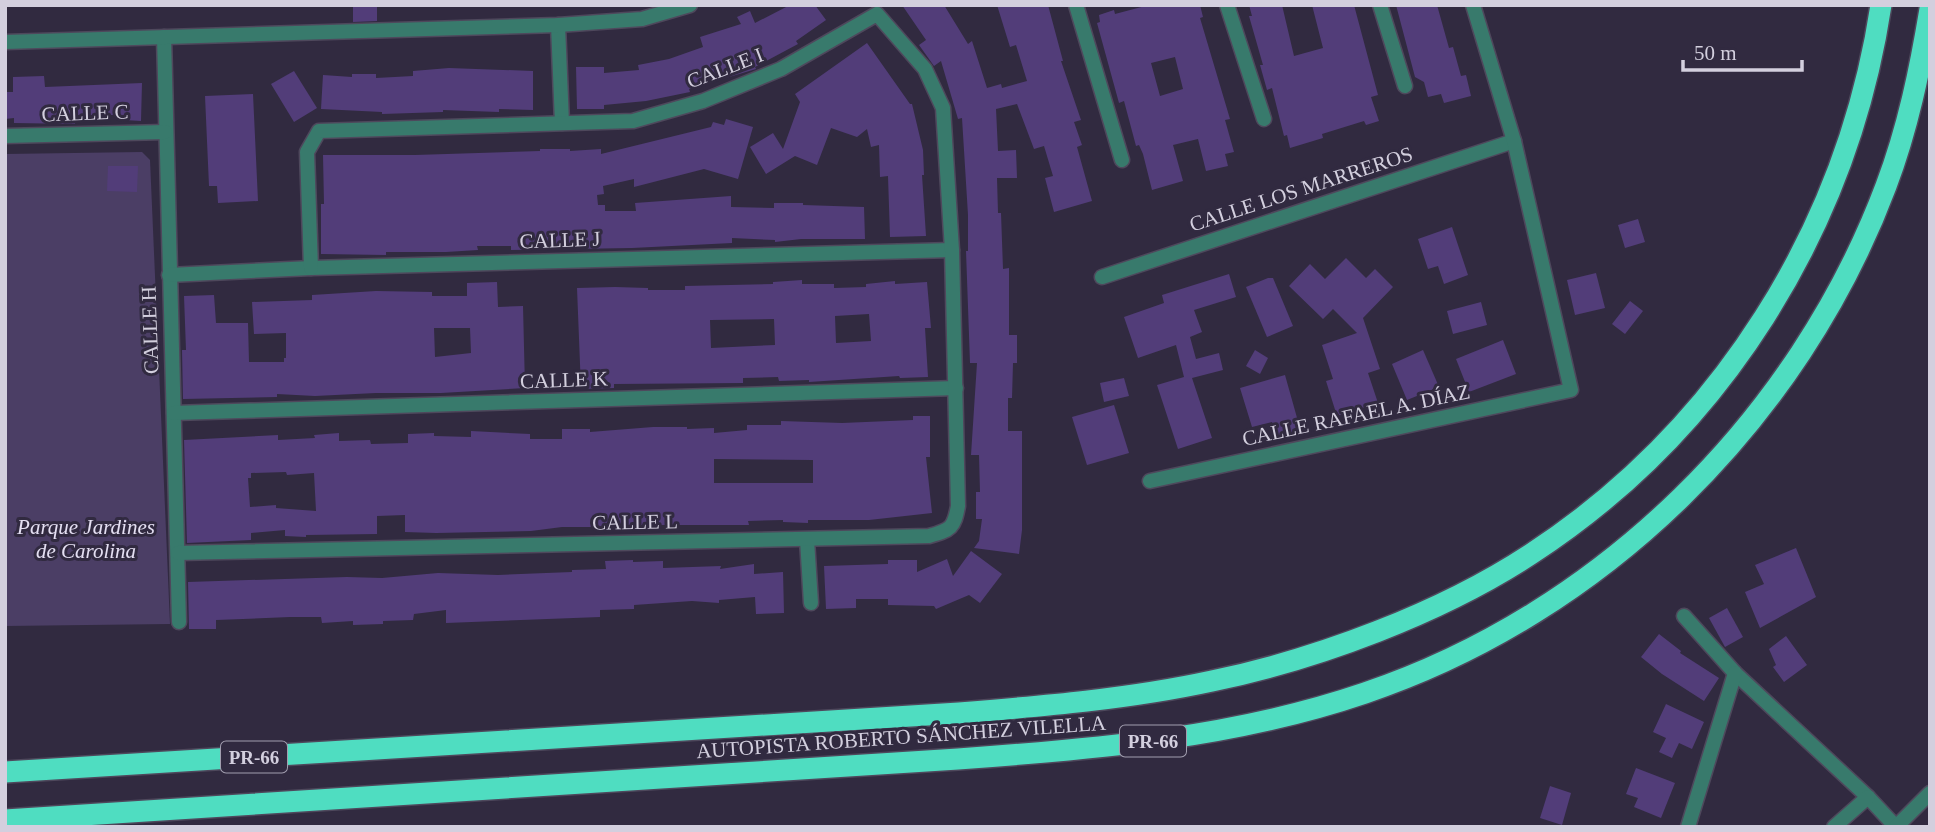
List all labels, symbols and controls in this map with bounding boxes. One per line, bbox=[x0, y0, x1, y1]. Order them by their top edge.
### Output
scale bar bbox=[1683, 28, 1802, 72]
text: 50 m bbox=[1694, 41, 1737, 65]
street label: CALLE I bbox=[683, 42, 767, 94]
street label: CALLE C bbox=[41, 99, 129, 127]
street label: CALLE LOS MARREROS bbox=[1186, 142, 1416, 236]
street label: CALLE J bbox=[519, 227, 601, 253]
street label: CALLE H bbox=[136, 286, 164, 374]
street label: CALLE K bbox=[520, 366, 608, 394]
street label: CALLE RAFAEL A. DÍAZ bbox=[1240, 379, 1472, 451]
street label: CALLE L bbox=[592, 509, 678, 535]
park label: Parque Jardines de Carolina bbox=[16, 515, 155, 563]
street label: AUTOPISTA ROBERTO SÁNCHEZ VILELLA bbox=[695, 711, 1107, 763]
road number: PR-66 bbox=[1120, 726, 1186, 756]
road number: PR-66 bbox=[221, 742, 287, 772]

